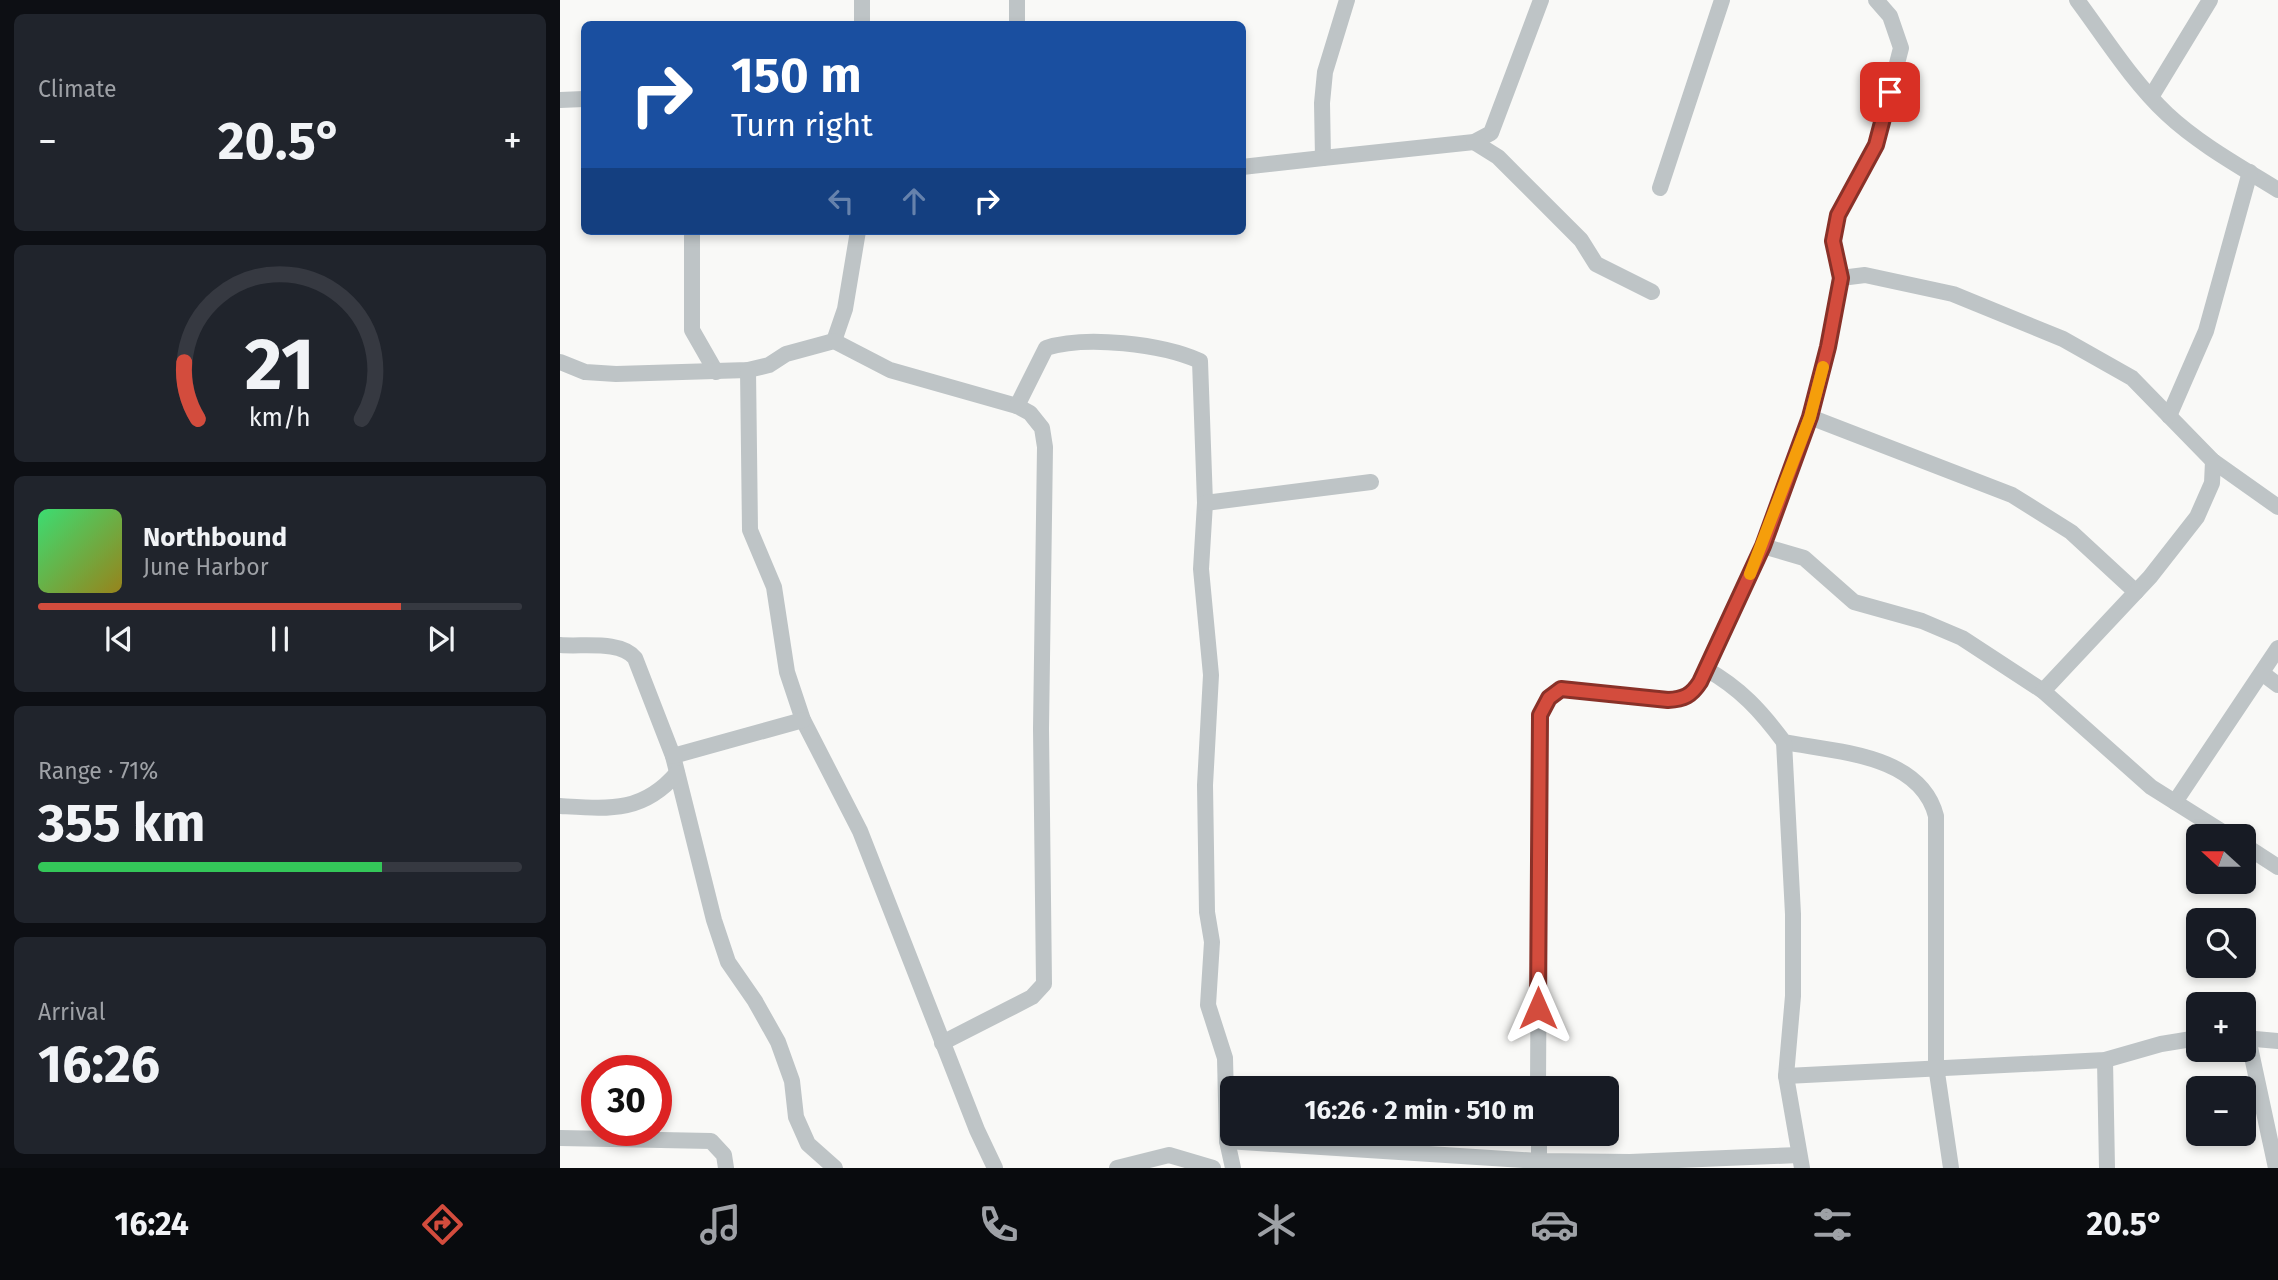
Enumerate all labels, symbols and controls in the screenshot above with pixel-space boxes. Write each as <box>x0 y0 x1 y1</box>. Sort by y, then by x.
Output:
text: 150 m <box>731 46 862 105</box>
icon: right <box>616 49 707 140</box>
pin <box>1860 62 1920 122</box>
icon: arrive <box>1871 73 1909 111</box>
text: Climate <box>38 75 117 103</box>
text: Turn right <box>731 106 873 144</box>
text: 20.5° <box>218 110 342 173</box>
text: − <box>38 118 57 164</box>
text: + <box>503 118 522 164</box>
icon: left <box>822 182 860 220</box>
icon: ahead <box>895 182 933 220</box>
icon: right <box>968 182 1006 220</box>
text: 21 <box>245 322 315 409</box>
text: km/h <box>249 403 311 433</box>
text: Northbound <box>143 522 287 553</box>
text: June Harbor <box>143 553 269 581</box>
icon: previous <box>100 620 138 658</box>
icon: pause <box>261 620 299 658</box>
icon: next <box>422 620 460 658</box>
text: Range · 71% <box>38 757 158 785</box>
text: 355 km <box>38 792 206 855</box>
north arrow <box>2186 824 2256 894</box>
map controls <box>2186 824 2256 1146</box>
button: search <box>2186 908 2256 978</box>
position arrow <box>1501 971 1575 1045</box>
button: + <box>2186 992 2256 1062</box>
text: Arrival <box>38 998 105 1026</box>
text: 16:26 <box>38 1033 160 1096</box>
speed limit sign: 30 <box>581 1055 672 1146</box>
button: − <box>2186 1076 2256 1146</box>
text: 16:26 · 2 min · 510 m <box>1305 1095 1534 1126</box>
icon: directions <box>418 1200 467 1249</box>
icon: music <box>696 1200 745 1249</box>
icon: phone <box>974 1200 1023 1249</box>
icon: climate <box>1252 1200 1301 1249</box>
icon: car <box>1530 1200 1579 1249</box>
icon: filters <box>1808 1200 1857 1249</box>
text: 16:24 <box>115 1205 189 1243</box>
text: 20.5° <box>2087 1205 2163 1243</box>

